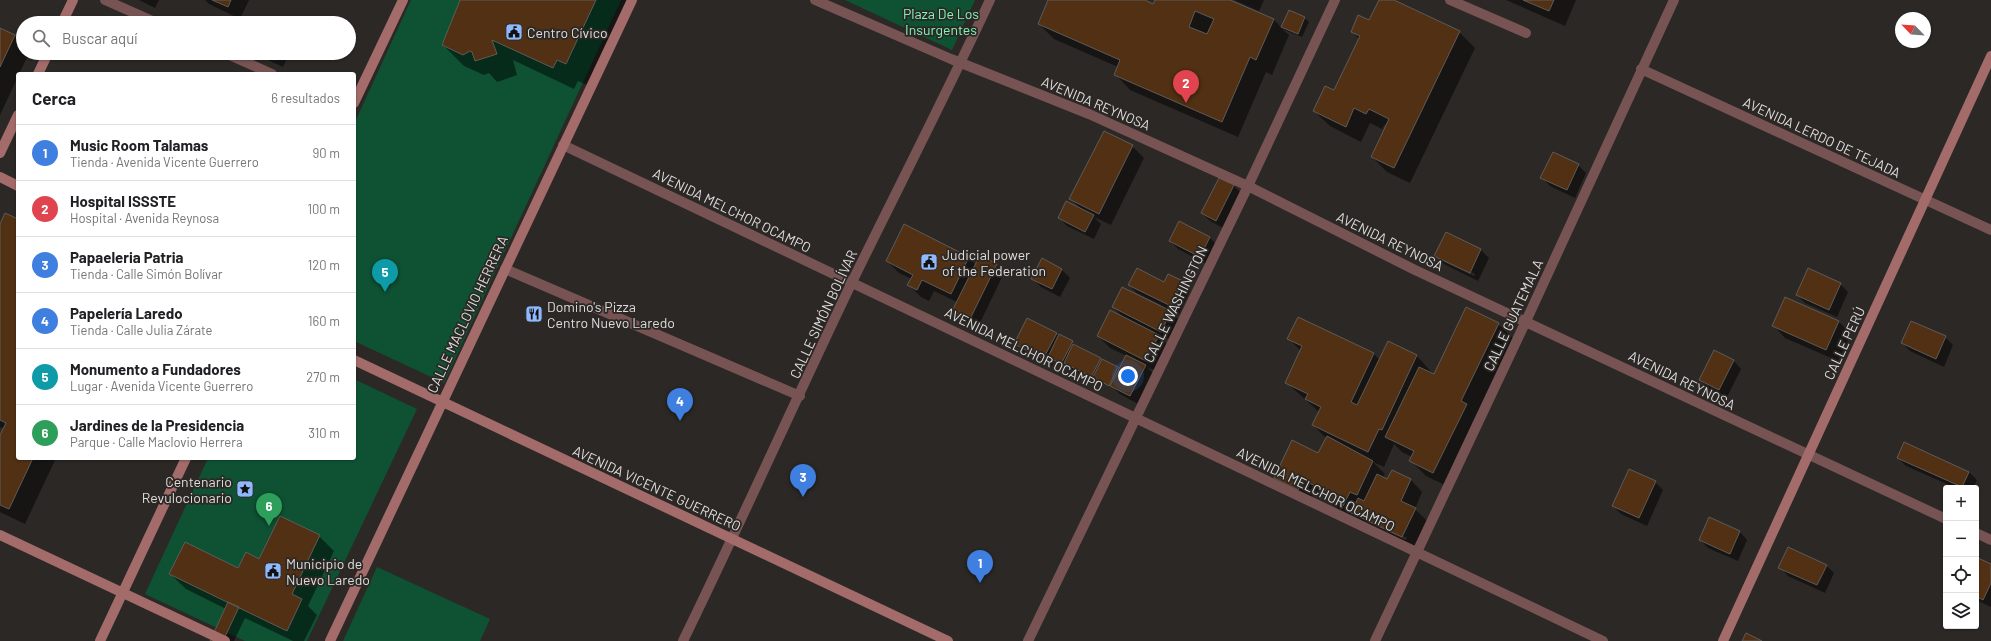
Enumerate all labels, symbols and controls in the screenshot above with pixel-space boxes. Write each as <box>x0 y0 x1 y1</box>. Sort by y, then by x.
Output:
park label: Plaza De Los Insurgentes <box>903 5 979 38</box>
north arrow <box>1895 12 1931 48</box>
search box <box>16 16 356 60</box>
public building icon: Centro Cívico <box>504 22 524 42</box>
place label: Centro Cívico <box>527 24 608 41</box>
icon: search <box>30 27 52 49</box>
text: Buscar aquí <box>62 29 138 47</box>
pin: 2 <box>1173 70 1199 103</box>
street label: AVENIDA REYNOSA <box>1039 72 1153 134</box>
text: Cerca <box>32 88 76 108</box>
text: 6 resultados <box>271 90 340 106</box>
street label: AVENIDA LERDO DE TEJADA <box>1741 93 1904 181</box>
text: Music Room Talamas <box>70 136 208 154</box>
text: 1 <box>43 145 47 161</box>
text: 90 m <box>313 145 340 161</box>
text: Tienda · Avenida Vicente Guerrero <box>70 154 259 170</box>
street label: AVENIDA MELCHOR OCAMPO <box>650 164 814 256</box>
text: Hospital ISSSTE <box>70 192 176 210</box>
text: 2 <box>41 201 49 217</box>
text: 100 m <box>307 201 340 217</box>
street label: AVENIDA REYNOSA <box>1334 208 1447 274</box>
text: Hospital · Avenida Reynosa <box>70 210 219 226</box>
street label: CALLE MACLOVIO HERRERA <box>423 232 511 395</box>
street label: CALLE WASHINGTON <box>1139 243 1211 365</box>
place label: Judicial power of the Federation <box>942 246 1046 279</box>
street label: CALLE SIMÓN BOLÍVAR <box>786 247 860 381</box>
text: Papaeleria Patria <box>70 248 184 266</box>
public building icon: Judicial power of the Federation <box>919 252 939 272</box>
street label: CALLE GUATEMALA <box>1480 256 1547 374</box>
text: 3 <box>41 257 49 273</box>
text: 120 m <box>308 257 340 273</box>
pin: 5 <box>372 259 398 292</box>
text: Tienda · Calle Simón Bolívar <box>70 266 223 282</box>
place label: Domino's Pizza Centro Nuevo Laredo <box>547 298 675 331</box>
street label: AVENIDA MELCHOR OCAMPO <box>942 303 1106 395</box>
text: Papelería Laredo <box>70 304 183 322</box>
restaurant icon: Domino's Pizza Centro Nuevo Laredo <box>524 304 544 324</box>
street label: CALLE PERÚ <box>1820 304 1868 382</box>
text: 4 <box>41 313 49 329</box>
text: 160 m <box>308 313 340 329</box>
text: Tienda · Calle Julia Zárate <box>70 322 213 338</box>
street label: AVENIDA REYNOSA <box>1626 347 1739 413</box>
text: Monumento a Fundadores <box>70 360 241 378</box>
your location <box>1118 366 1138 386</box>
text: 5 <box>41 369 49 385</box>
text: 270 m <box>306 369 340 385</box>
text: Lugar · Avenida Vicente Guerrero <box>70 378 253 394</box>
pin: 4 <box>667 388 693 421</box>
text: Jardines de la Presidencia <box>70 416 244 434</box>
text: 6 <box>42 425 48 441</box>
text: 310 m <box>308 425 340 441</box>
text: Parque · Calle Maclovio Herrera <box>70 434 243 450</box>
street label: AVENIDA VICENTE GUERRERO <box>570 441 744 535</box>
street label: AVENIDA MELCHOR OCAMPO <box>1234 443 1398 535</box>
pin: 3 <box>790 464 816 497</box>
place label: Centenario Revulocionario <box>142 473 232 506</box>
place icon: Centenario Revulocionario <box>235 479 255 499</box>
map controls <box>1943 485 1979 629</box>
button: + <box>1943 485 1979 521</box>
pin: 6 <box>256 493 282 526</box>
button: − <box>1943 521 1979 557</box>
pin: 1 <box>967 550 993 583</box>
place label: Municipio de Nuevo Laredo <box>286 555 370 588</box>
button: locate <box>1943 557 1979 593</box>
public building icon: Municipio de Nuevo Laredo <box>263 561 283 581</box>
button: layers <box>1943 593 1979 629</box>

